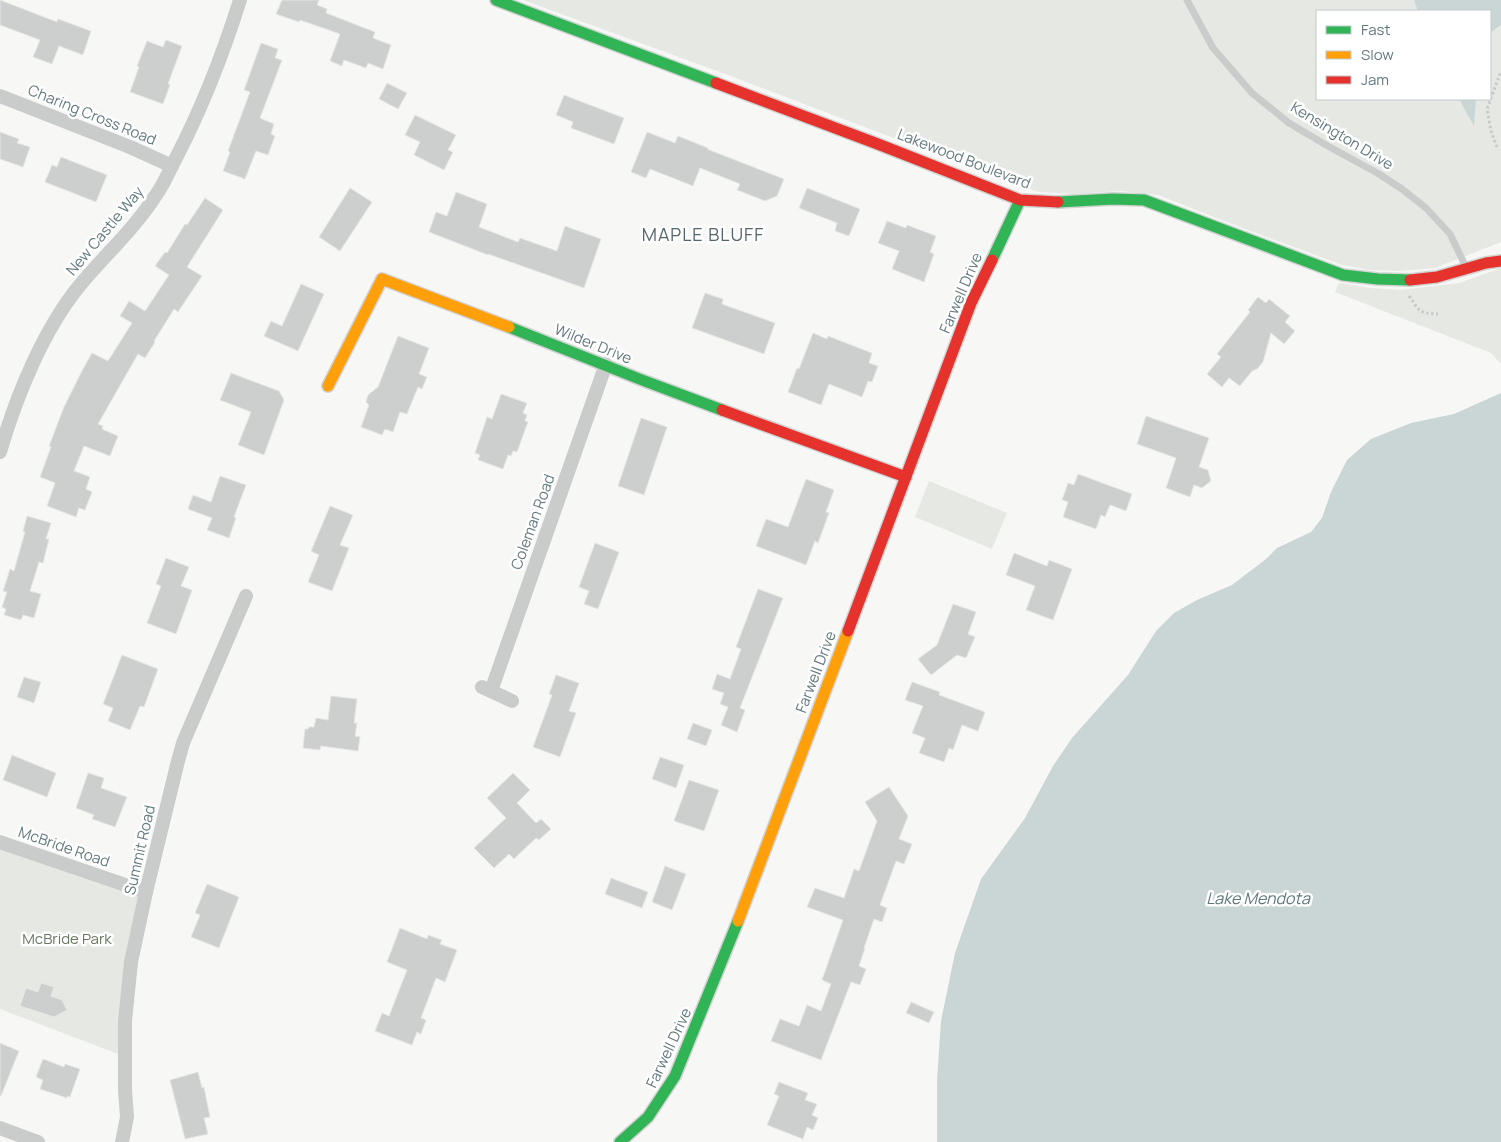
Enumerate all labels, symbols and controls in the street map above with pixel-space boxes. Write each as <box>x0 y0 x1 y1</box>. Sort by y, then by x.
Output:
legend <box>1316 10 1491 100</box>
text: Fast <box>1361 19 1390 40</box>
text: Slow <box>1361 44 1394 65</box>
text: Jam <box>1361 69 1389 90</box>
street label: Charing Cross Road <box>25 79 160 150</box>
street label: Kensington Drive <box>1287 97 1398 175</box>
street label: Lakewood Boulevard <box>895 123 1034 194</box>
street label: New Castle Way <box>61 181 148 280</box>
district label: MAPLE BLUFF <box>642 222 764 246</box>
street label: Farwell Drive <box>934 249 987 337</box>
street label: Wilder Drive <box>551 318 635 369</box>
street label: Coleman Road <box>506 471 560 572</box>
street label: Farwell Drive <box>790 628 841 716</box>
street label: Summit Road <box>119 803 160 897</box>
street label: McBride Road <box>16 821 113 872</box>
water label: Lake Mendota <box>1206 887 1311 909</box>
park label: McBride Park <box>22 928 112 949</box>
street label: Farwell Drive <box>641 1004 696 1091</box>

